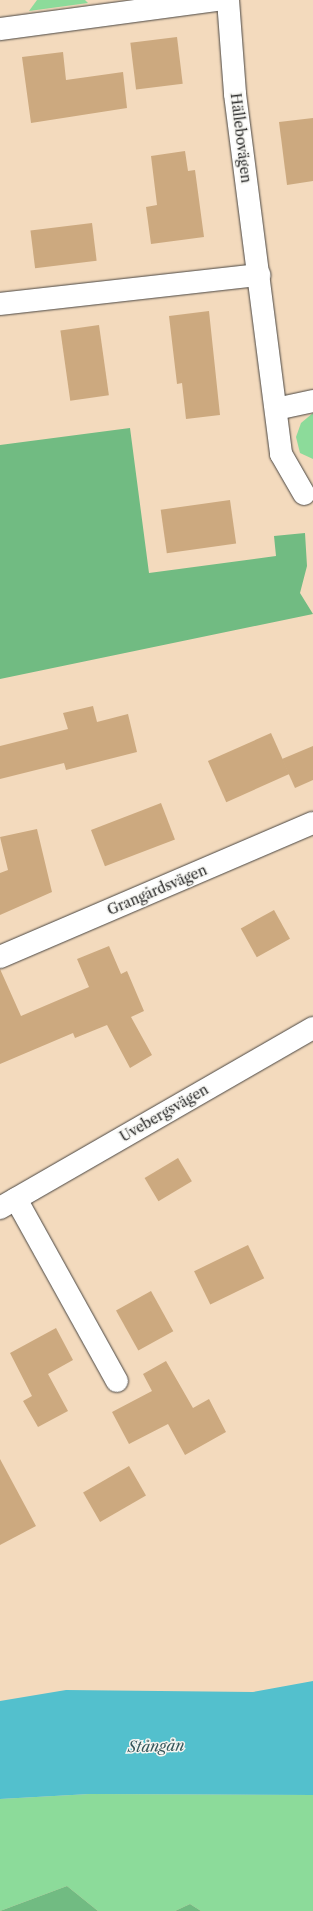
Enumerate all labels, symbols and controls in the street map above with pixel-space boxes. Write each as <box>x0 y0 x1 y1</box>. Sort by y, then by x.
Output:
street label: Hällebovägen <box>227 92 255 184</box>
street label: Grangårdsvägen <box>105 861 209 919</box>
street label: Uvebergsvägen <box>117 1081 211 1145</box>
water label: Stångån <box>127 1736 185 1756</box>

